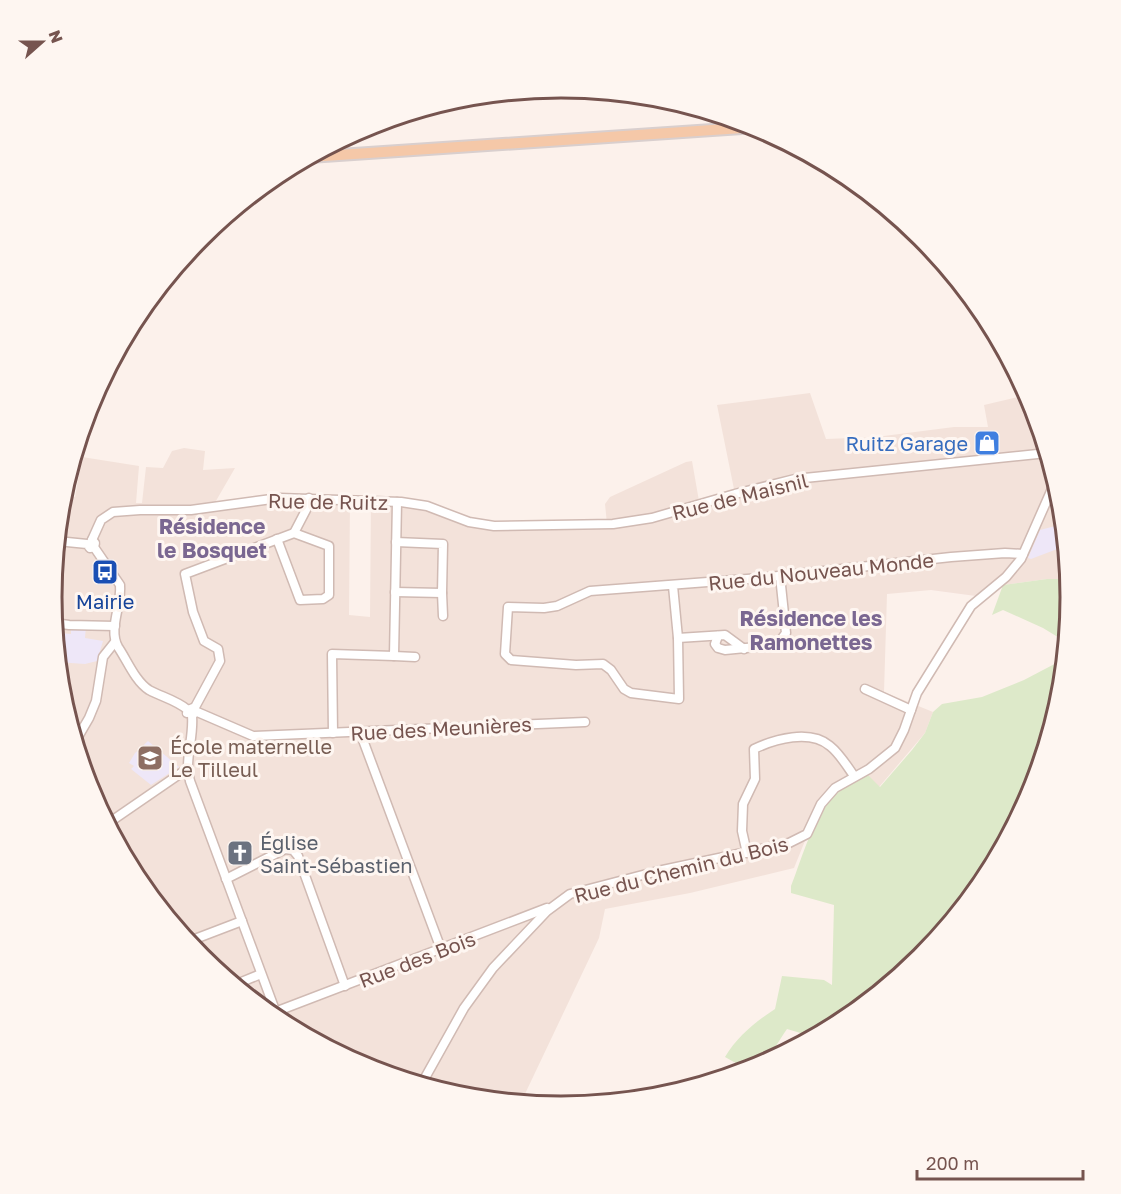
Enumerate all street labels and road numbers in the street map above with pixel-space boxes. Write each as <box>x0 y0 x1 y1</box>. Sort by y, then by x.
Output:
street label: Rue de Maisnil <box>670 468 810 524</box>
street label: Rue de Ruitz <box>268 488 388 514</box>
street label: Rue du Nouveau Monde <box>707 547 935 595</box>
street label: Rue des Meunières <box>350 711 532 745</box>
street label: Rue du Chemin du Bois <box>571 831 791 907</box>
street label: Rue des Bois <box>355 926 479 992</box>

